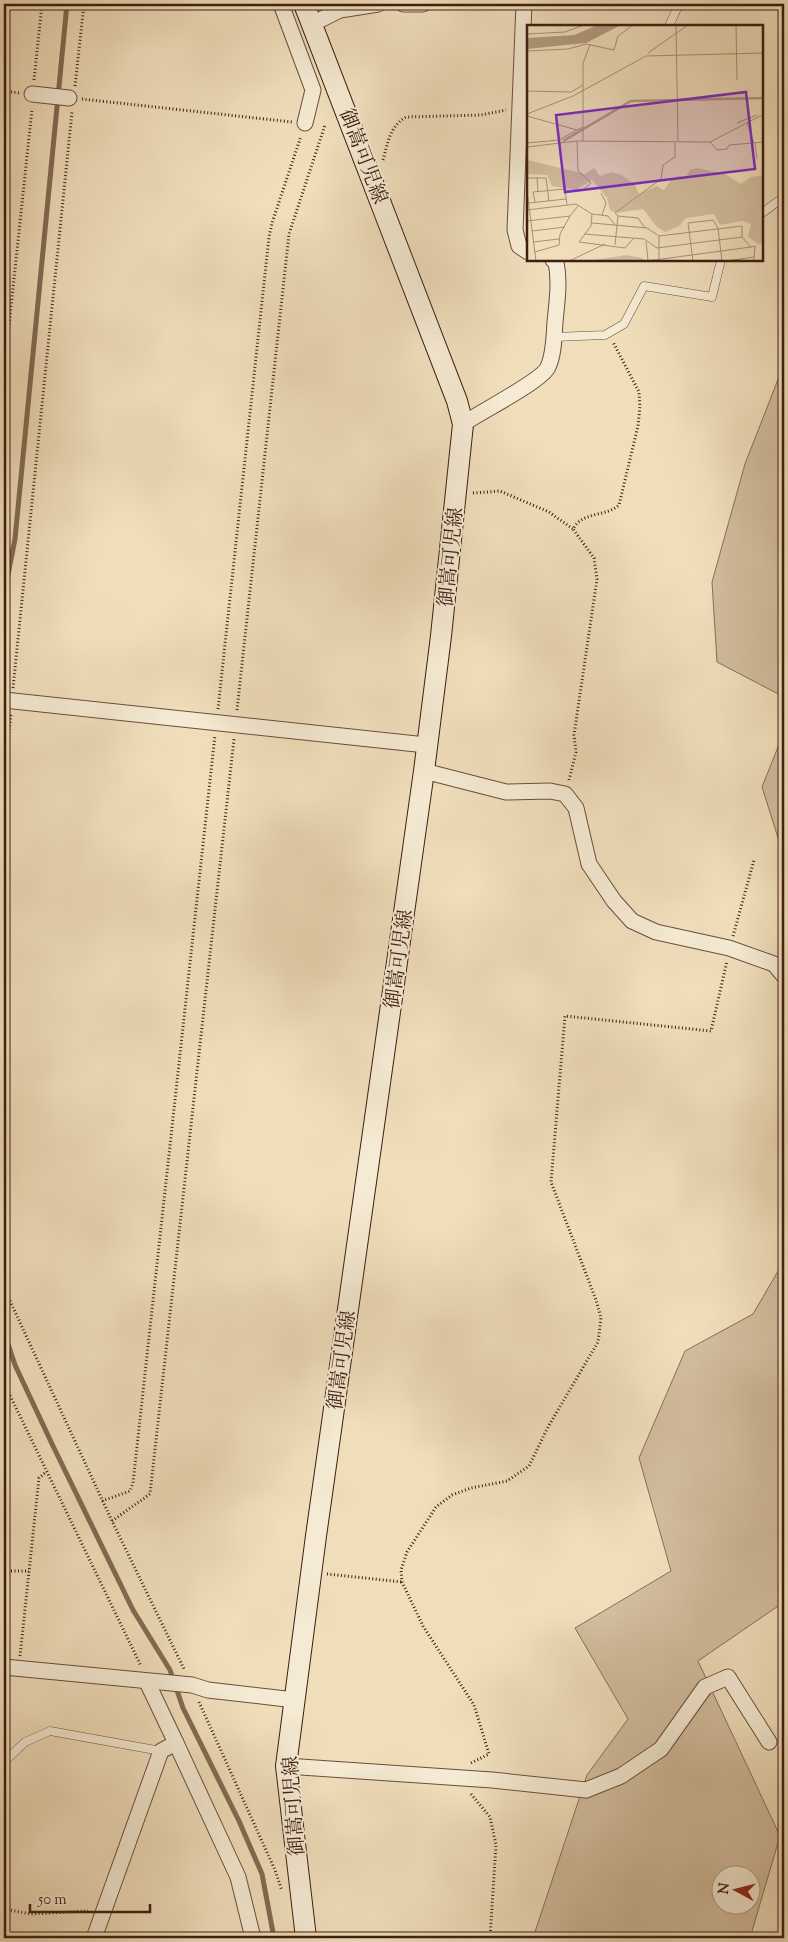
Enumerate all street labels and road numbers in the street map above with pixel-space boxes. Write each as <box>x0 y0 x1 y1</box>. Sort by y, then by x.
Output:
street label: 御嵩可児線 <box>330 105 393 209</box>
street label: 御嵩可児線 <box>433 506 472 609</box>
street label: 御嵩可児線 <box>379 908 422 1011</box>
street label: 御嵩可児線 <box>322 1309 365 1412</box>
street label: 御嵩可児線 <box>278 1755 313 1857</box>

